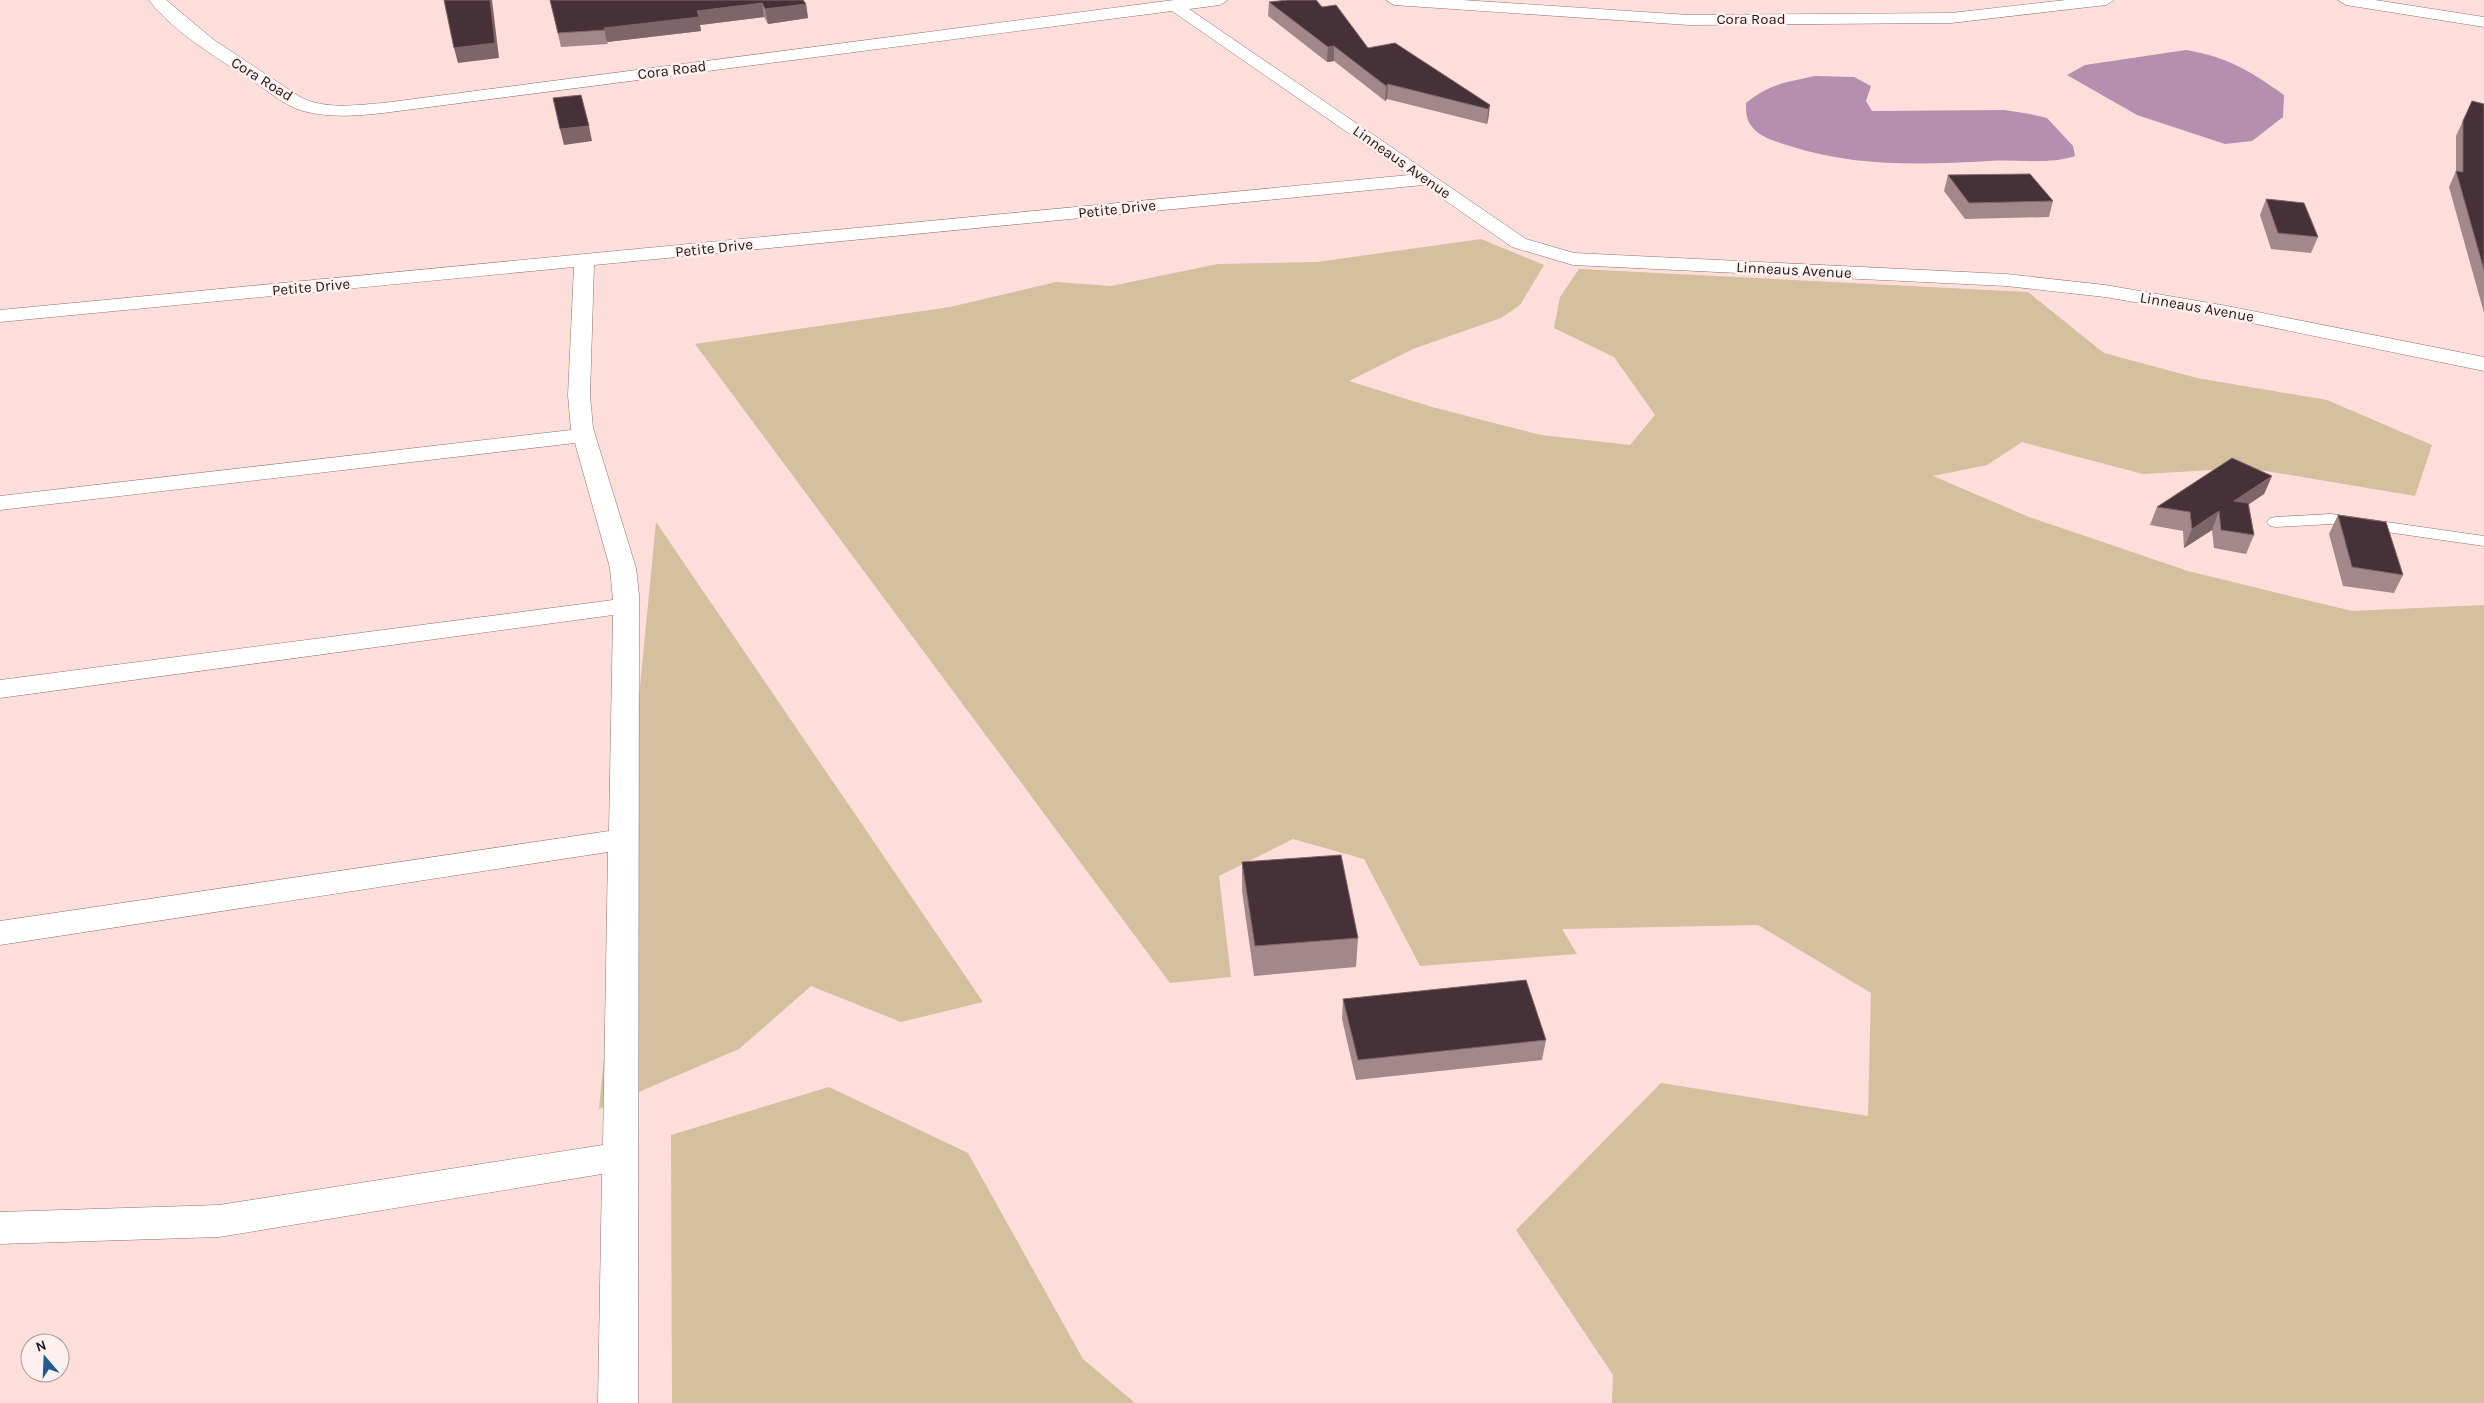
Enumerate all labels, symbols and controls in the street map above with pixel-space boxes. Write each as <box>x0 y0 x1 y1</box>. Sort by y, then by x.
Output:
street label: Cora Road <box>1716 10 1786 28</box>
street label: Cora Road <box>228 53 296 105</box>
street label: Cora Road <box>637 57 707 83</box>
street label: Linneaus Avenue <box>1350 122 1454 202</box>
street label: Petite Drive <box>1077 196 1157 222</box>
street label: Petite Drive <box>674 235 754 261</box>
street label: Linneaus Avenue <box>1736 258 1852 282</box>
street label: Petite Drive <box>271 275 351 299</box>
street label: Linneaus Avenue <box>2139 288 2255 326</box>
north arrow <box>20 1333 70 1383</box>
text: N <box>33 1337 48 1356</box>

